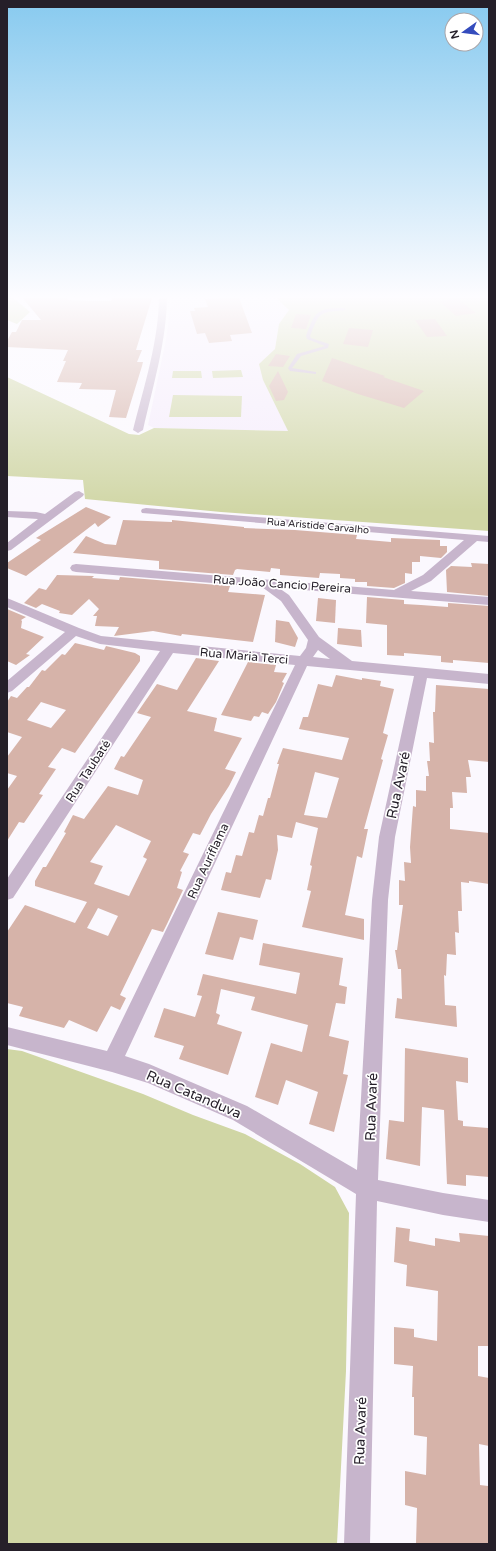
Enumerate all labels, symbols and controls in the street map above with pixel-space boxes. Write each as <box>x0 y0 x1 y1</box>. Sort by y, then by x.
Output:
north arrow <box>444 12 484 52</box>
text: N <box>447 28 462 40</box>
street label: Rua Aristide Carvalho <box>266 516 370 536</box>
street label: Rua João Cancio Pereira <box>213 572 351 596</box>
street label: Rua Maria Terci <box>199 645 289 667</box>
street label: Rua Taubaté <box>63 737 113 805</box>
street label: Rua Avaré <box>383 750 414 820</box>
street label: Rua Auriflama <box>184 821 232 901</box>
street label: Rua Catanduva <box>144 1067 244 1122</box>
street label: Rua Avaré <box>362 1073 381 1141</box>
street label: Rua Avaré <box>351 1397 370 1465</box>

